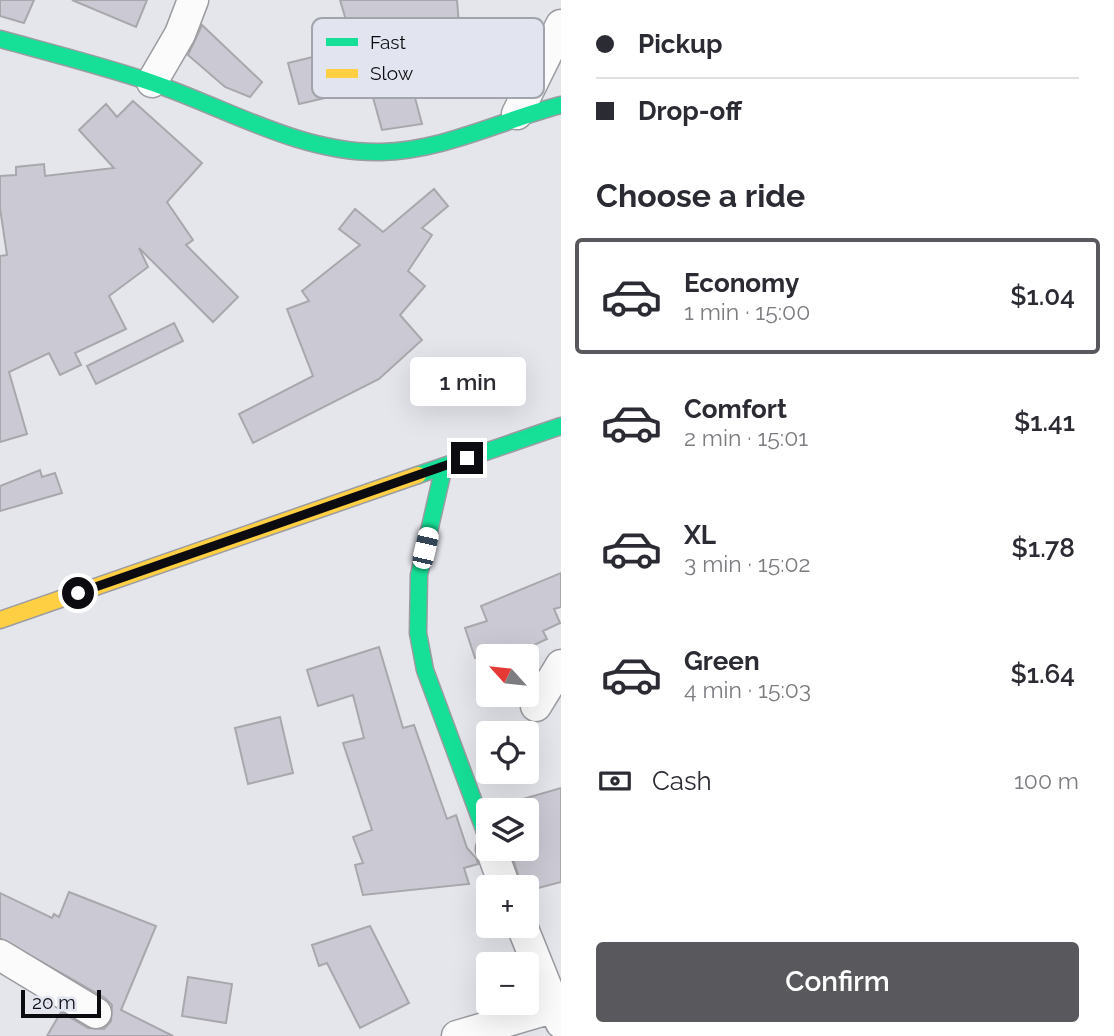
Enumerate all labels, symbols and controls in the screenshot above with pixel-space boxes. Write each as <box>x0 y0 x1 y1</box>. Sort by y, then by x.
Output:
legend <box>312 18 544 98</box>
text: Pickup <box>638 29 723 59</box>
text: Fast <box>370 31 406 53</box>
text: Slow <box>370 62 414 84</box>
text: Drop-off <box>638 96 742 126</box>
text: Choose a ride <box>596 177 805 214</box>
icon: car <box>600 265 663 328</box>
text: Economy <box>684 268 799 298</box>
text: $1.04 <box>1010 281 1075 311</box>
text: 1 min · 15:00 <box>684 298 810 325</box>
callout: 1 min <box>409 356 525 406</box>
text: 1 min <box>439 368 497 395</box>
icon: car <box>600 391 663 454</box>
text: Comfort <box>684 394 787 424</box>
text: $1.41 <box>1014 407 1075 437</box>
text: 2 min · 15:01 <box>684 424 808 451</box>
route end <box>451 442 483 474</box>
icon: car <box>600 517 663 580</box>
text: XL <box>684 520 716 550</box>
car <box>411 525 440 571</box>
text: $1.78 <box>1012 533 1075 563</box>
text: 3 min · 15:02 <box>684 550 811 577</box>
route start <box>62 577 94 609</box>
icon: car <box>600 643 663 706</box>
north arrow <box>476 644 539 707</box>
map controls <box>476 644 539 1015</box>
text: Green <box>684 646 760 676</box>
text: $1.64 <box>1010 659 1075 689</box>
text: 4 min · 15:03 <box>684 676 811 703</box>
button: locate <box>476 721 539 784</box>
icon: cash <box>596 762 634 800</box>
text: Cash <box>652 766 712 796</box>
text: 100 m <box>1014 767 1079 794</box>
button: layers <box>476 798 539 861</box>
button: + <box>476 875 539 938</box>
button: Confirm <box>596 942 1079 1022</box>
button: − <box>476 952 539 1015</box>
scale bar <box>21 987 102 1019</box>
text: 20 m <box>32 991 76 1013</box>

